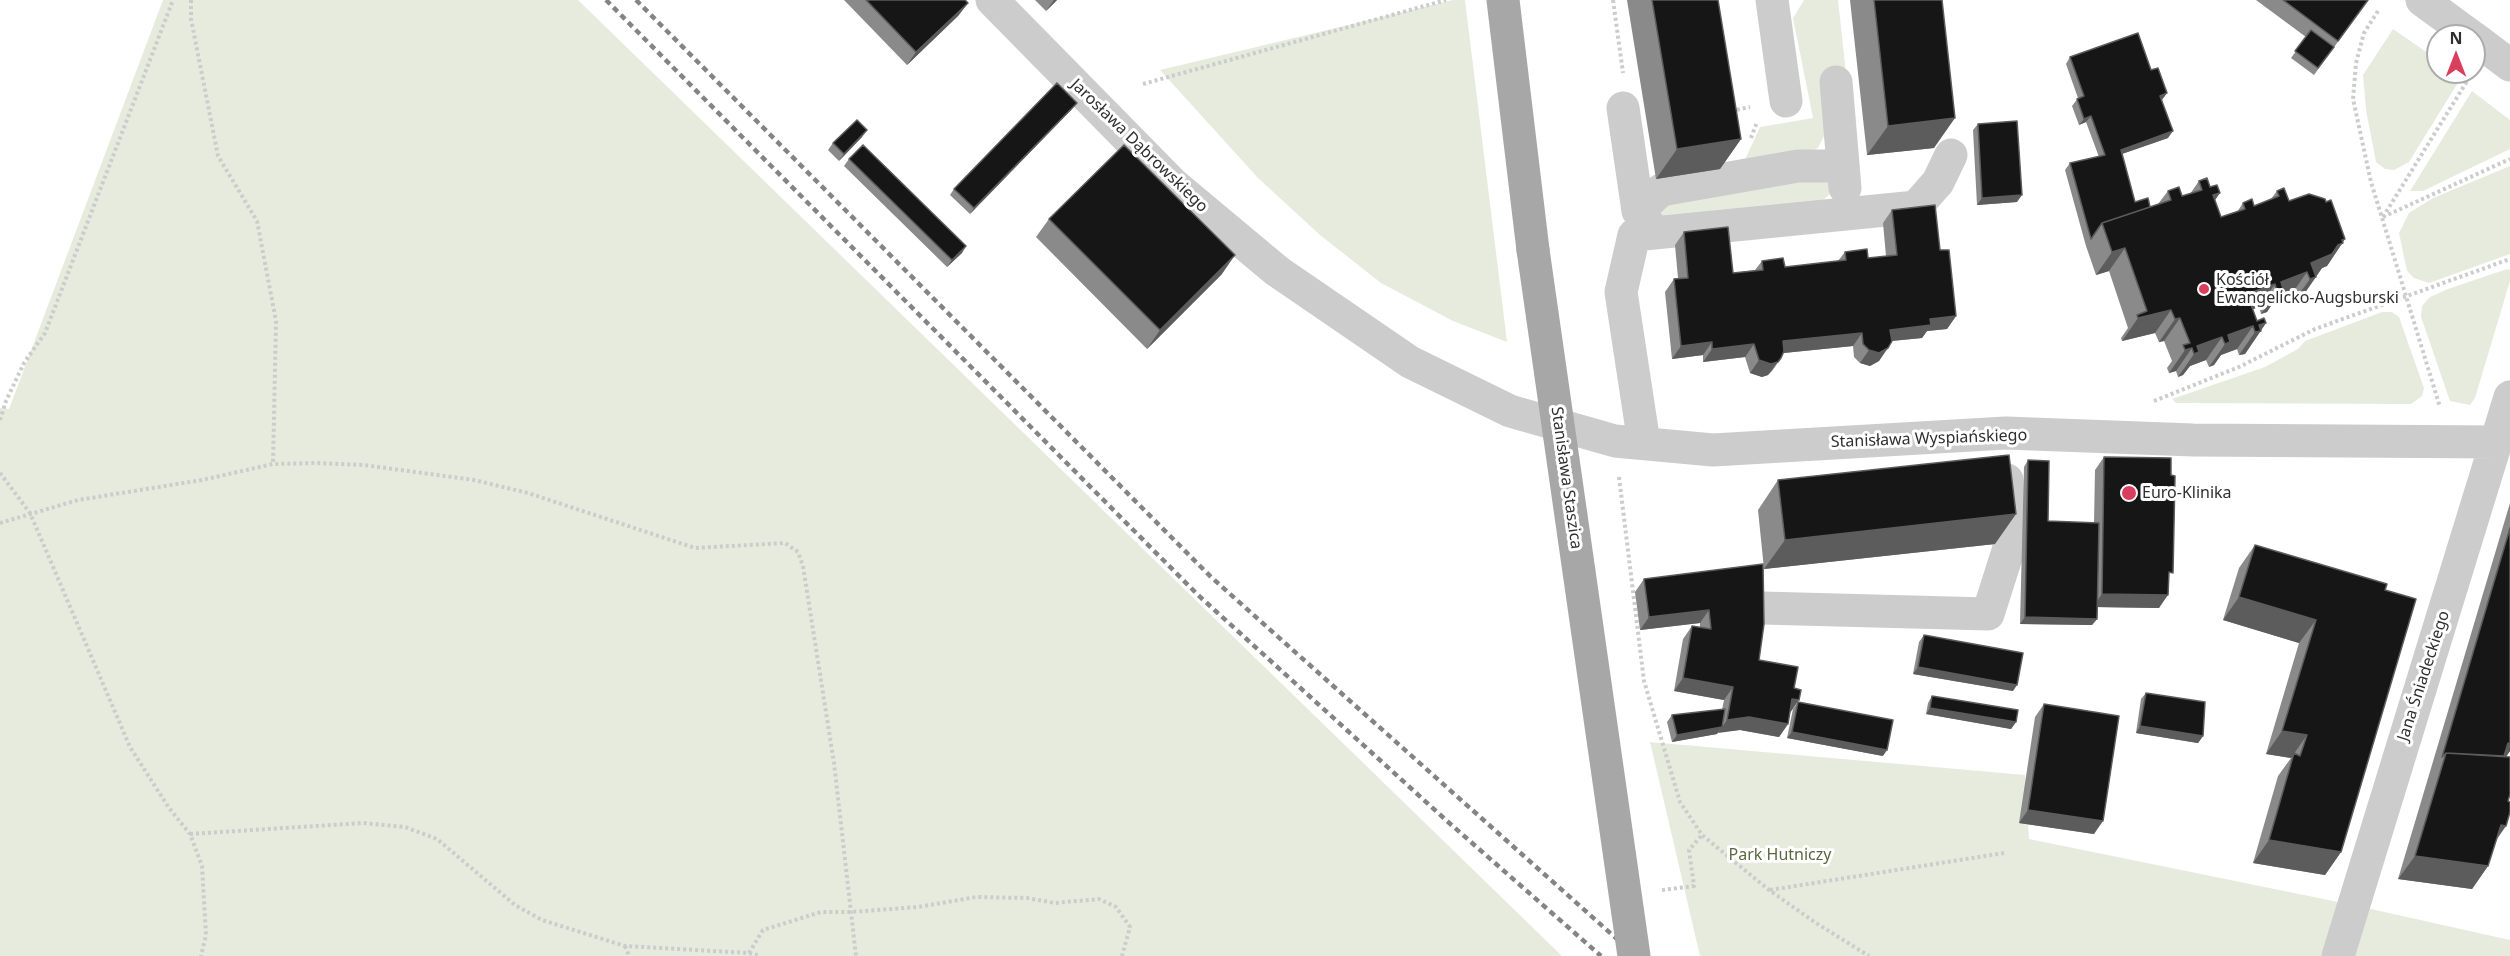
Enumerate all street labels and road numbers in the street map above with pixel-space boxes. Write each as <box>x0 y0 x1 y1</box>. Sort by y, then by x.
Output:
street label: Jarosława Dąbrowskiego <box>1066 75 1212 217</box>
street label: Stanisława Staszica <box>1547 406 1585 550</box>
street label: Stanisława Wyspiańskiego <box>1831 426 2027 452</box>
street label: Jana Śniadeckiego <box>2394 608 2454 744</box>

